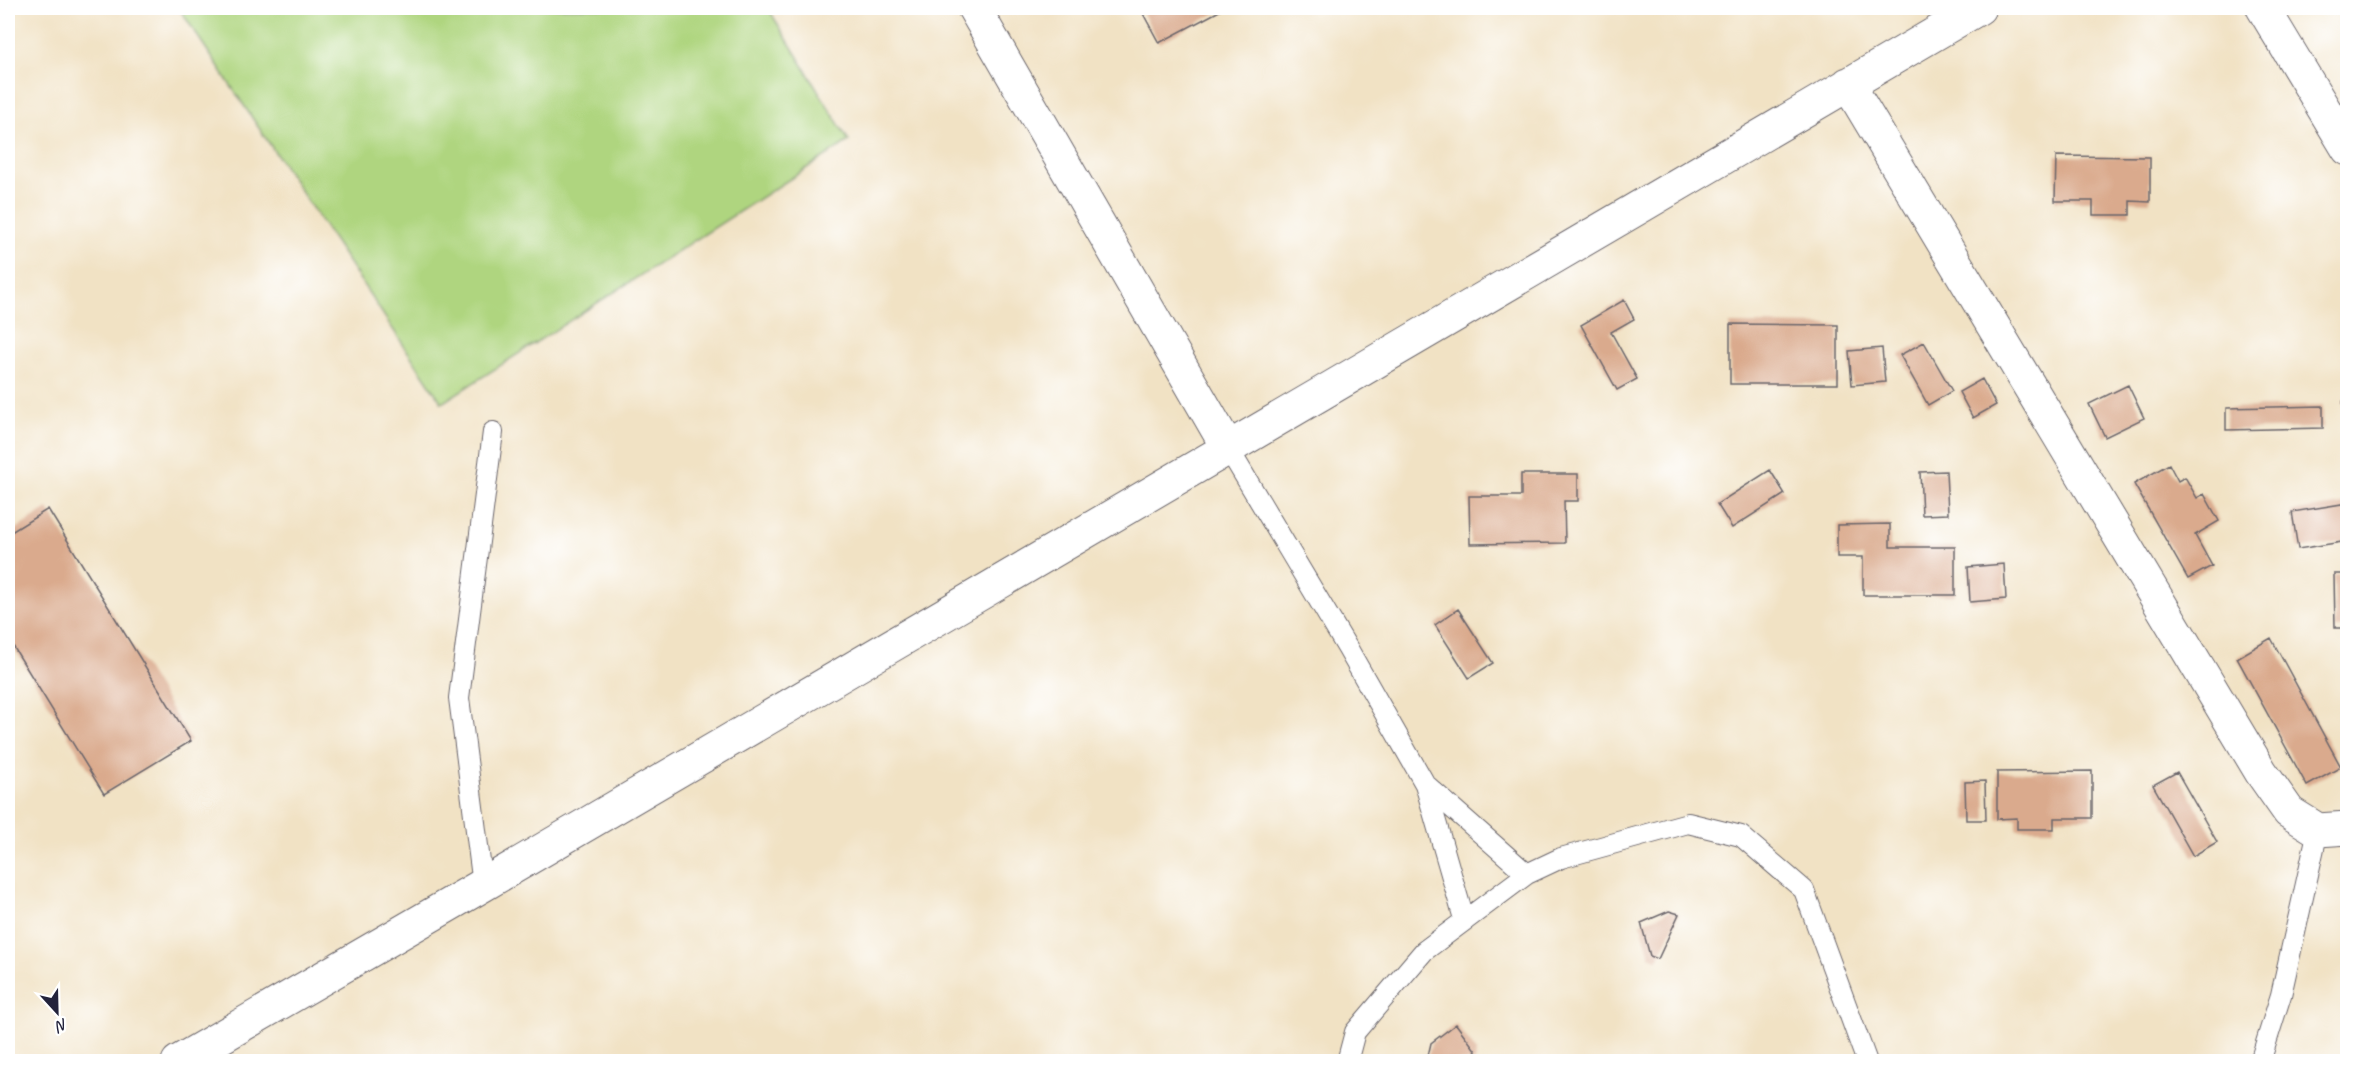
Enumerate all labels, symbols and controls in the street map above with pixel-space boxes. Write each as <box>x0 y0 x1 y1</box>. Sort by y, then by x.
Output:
north arrow <box>27 982 87 1042</box>
text: N <box>51 1014 71 1037</box>

